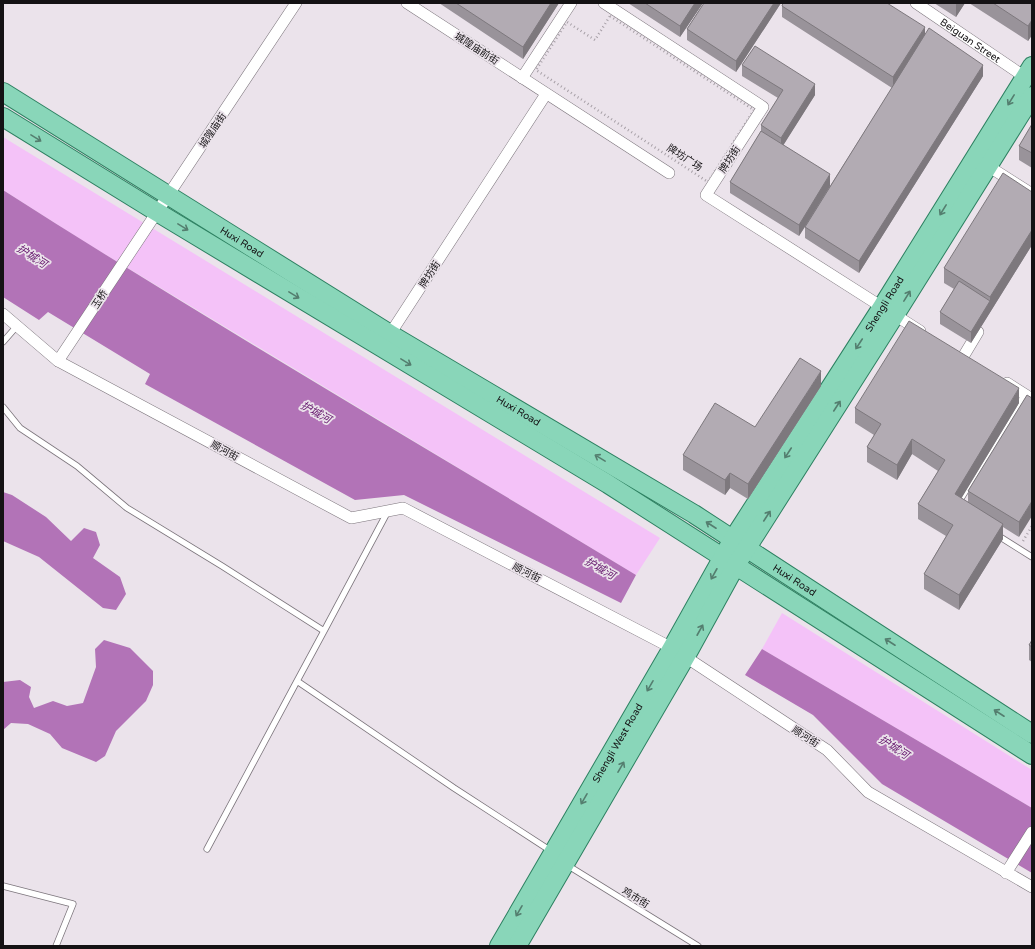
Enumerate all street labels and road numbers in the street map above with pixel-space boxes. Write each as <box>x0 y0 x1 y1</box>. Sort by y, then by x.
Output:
street label: Beiguan Street <box>938 16 1003 66</box>
street label: 城隍庙前街 <box>452 30 501 67</box>
street label: 城隍庙街 <box>197 111 229 150</box>
street label: 牌坊广场 <box>664 142 704 174</box>
street label: 牌坊街 <box>717 144 743 175</box>
street label: Huxi Road <box>218 224 266 260</box>
street label: 牌坊街 <box>417 259 443 290</box>
street label: Shengli Road <box>863 274 907 334</box>
street label: 玉桥 <box>89 288 110 311</box>
street label: Huxi Road <box>494 393 542 429</box>
street label: 顺河街 <box>208 439 241 463</box>
street label: 顺河街 <box>510 561 543 585</box>
street label: Huxi Road <box>770 562 818 599</box>
street label: Shengli West Road <box>590 702 646 785</box>
street label: 顺河街 <box>790 724 821 750</box>
street label: 鸡市街 <box>620 885 651 911</box>

